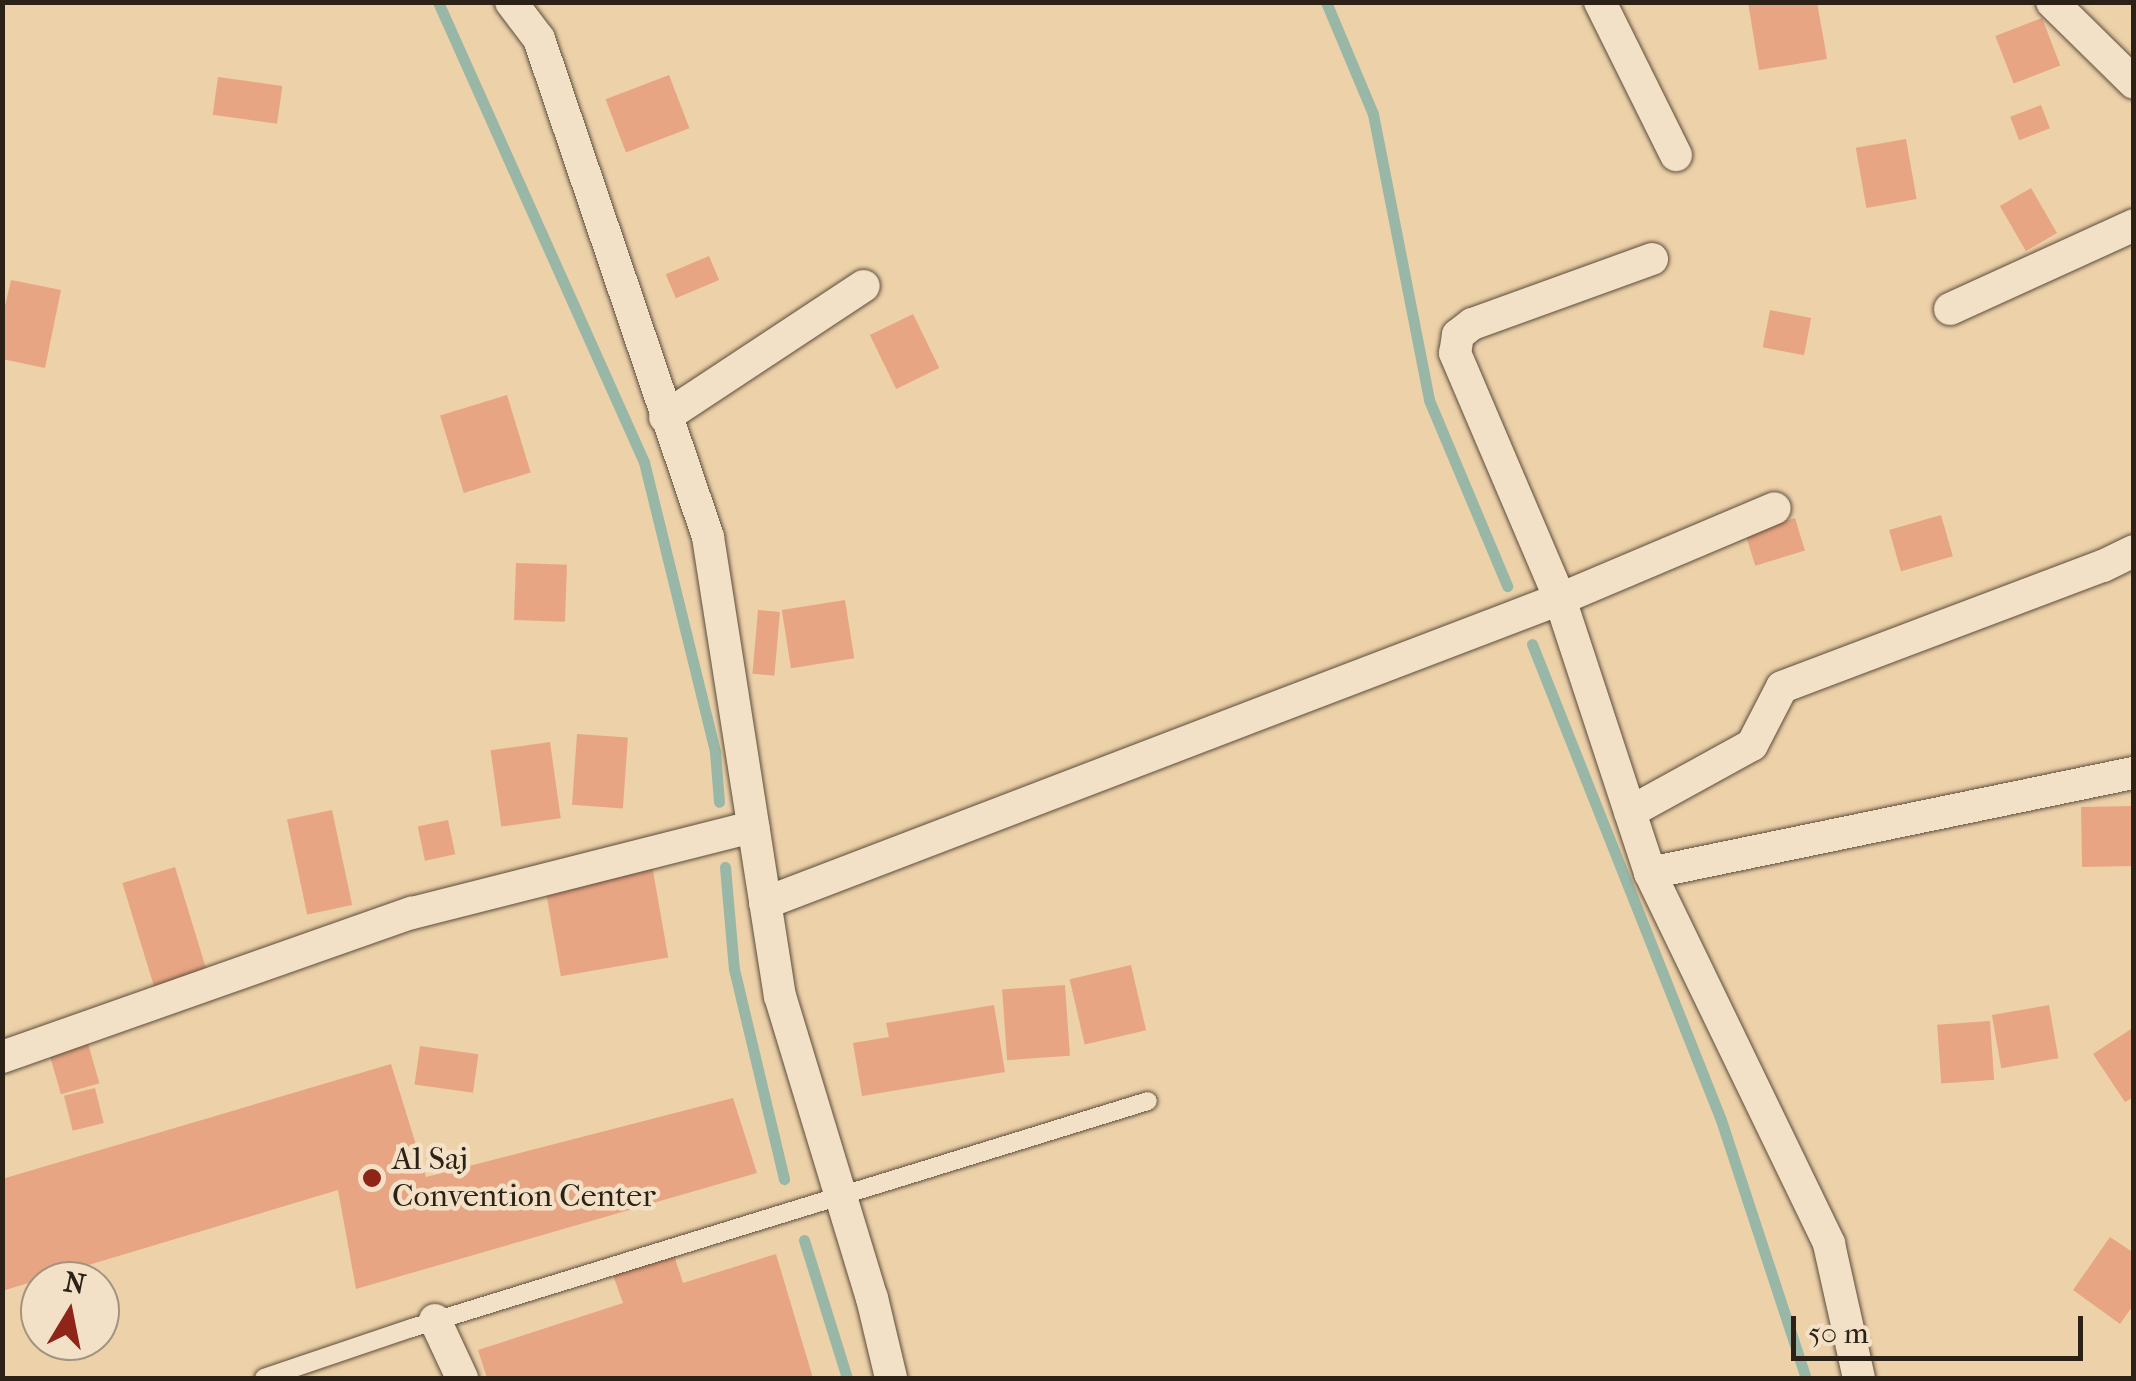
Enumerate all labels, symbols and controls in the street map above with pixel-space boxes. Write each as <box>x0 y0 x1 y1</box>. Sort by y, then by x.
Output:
place label: Al Saj Convention Center <box>392 1141 656 1216</box>
marker: Al Saj Convention Center <box>361 1167 383 1189</box>
north arrow <box>20 1261 120 1361</box>
text: N <box>62 1265 88 1301</box>
scale bar <box>1796 1296 2088 1358</box>
text: 50 m <box>1808 1316 1869 1351</box>

